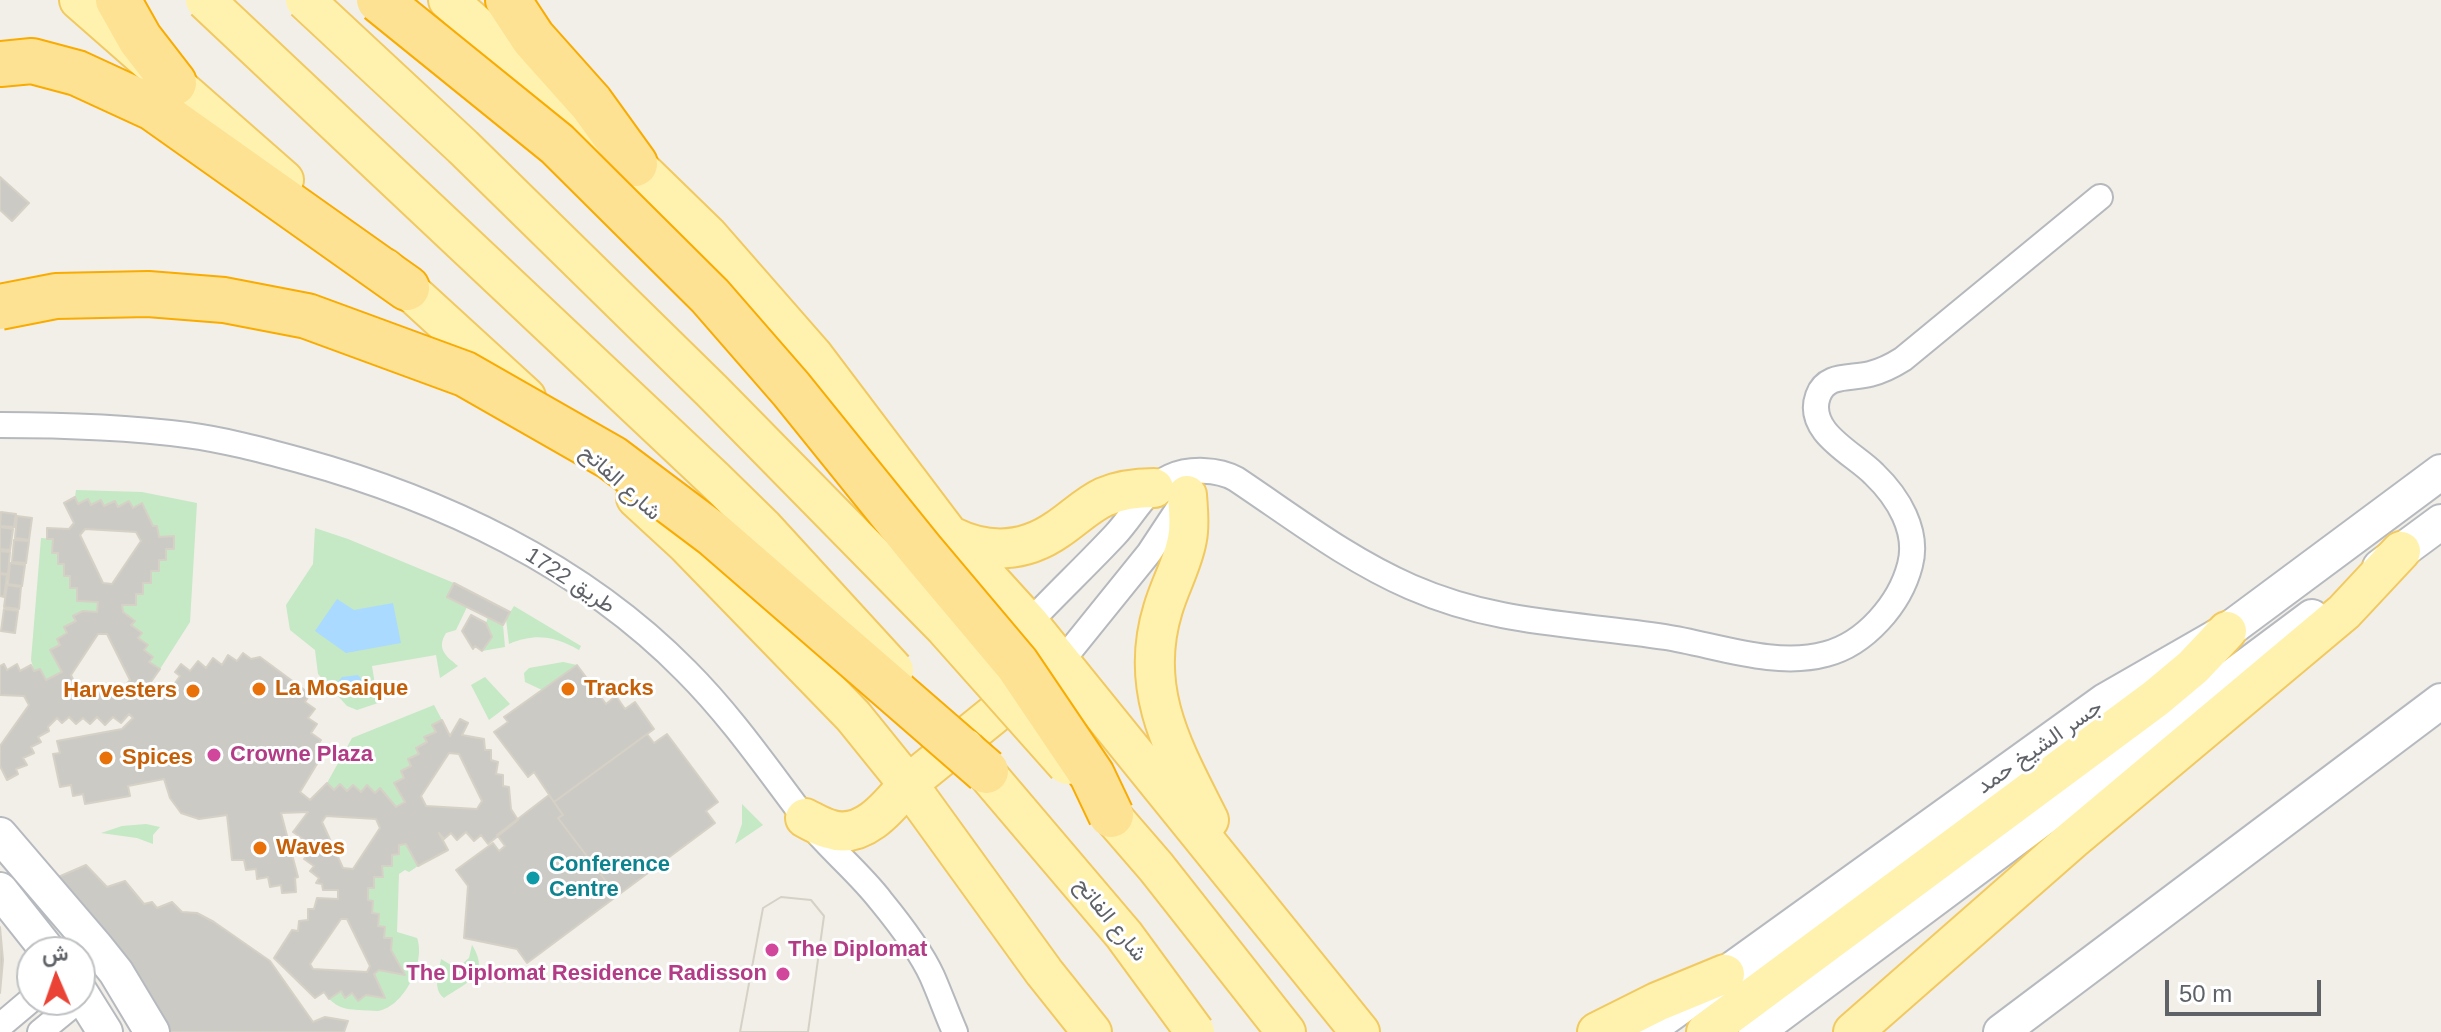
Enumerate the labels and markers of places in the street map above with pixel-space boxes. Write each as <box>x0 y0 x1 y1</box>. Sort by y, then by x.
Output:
place label: La Mosaique <box>275 676 408 702</box>
place label: Tracks <box>584 676 654 702</box>
place label: Harvesters <box>63 678 177 704</box>
marker: La Mosaique <box>250 680 268 698</box>
marker: Tracks <box>559 680 577 698</box>
marker: Harvesters <box>184 682 202 700</box>
place label: Crowne Plaza <box>230 742 373 768</box>
place label: Spices <box>122 745 193 771</box>
marker: Crowne Plaza <box>205 746 223 764</box>
marker: Spices <box>97 749 115 767</box>
place label: Waves <box>276 835 345 861</box>
marker: Waves <box>251 839 269 857</box>
place label: Conference Centre <box>549 852 670 904</box>
marker: Conference Centre <box>524 869 542 887</box>
place label: The Diplomat <box>788 937 927 963</box>
marker: The Diplomat <box>763 941 781 959</box>
place label: The Diplomat Residence Radisson <box>406 961 767 987</box>
marker: The Diplomat Residence Radisson <box>774 965 792 983</box>

